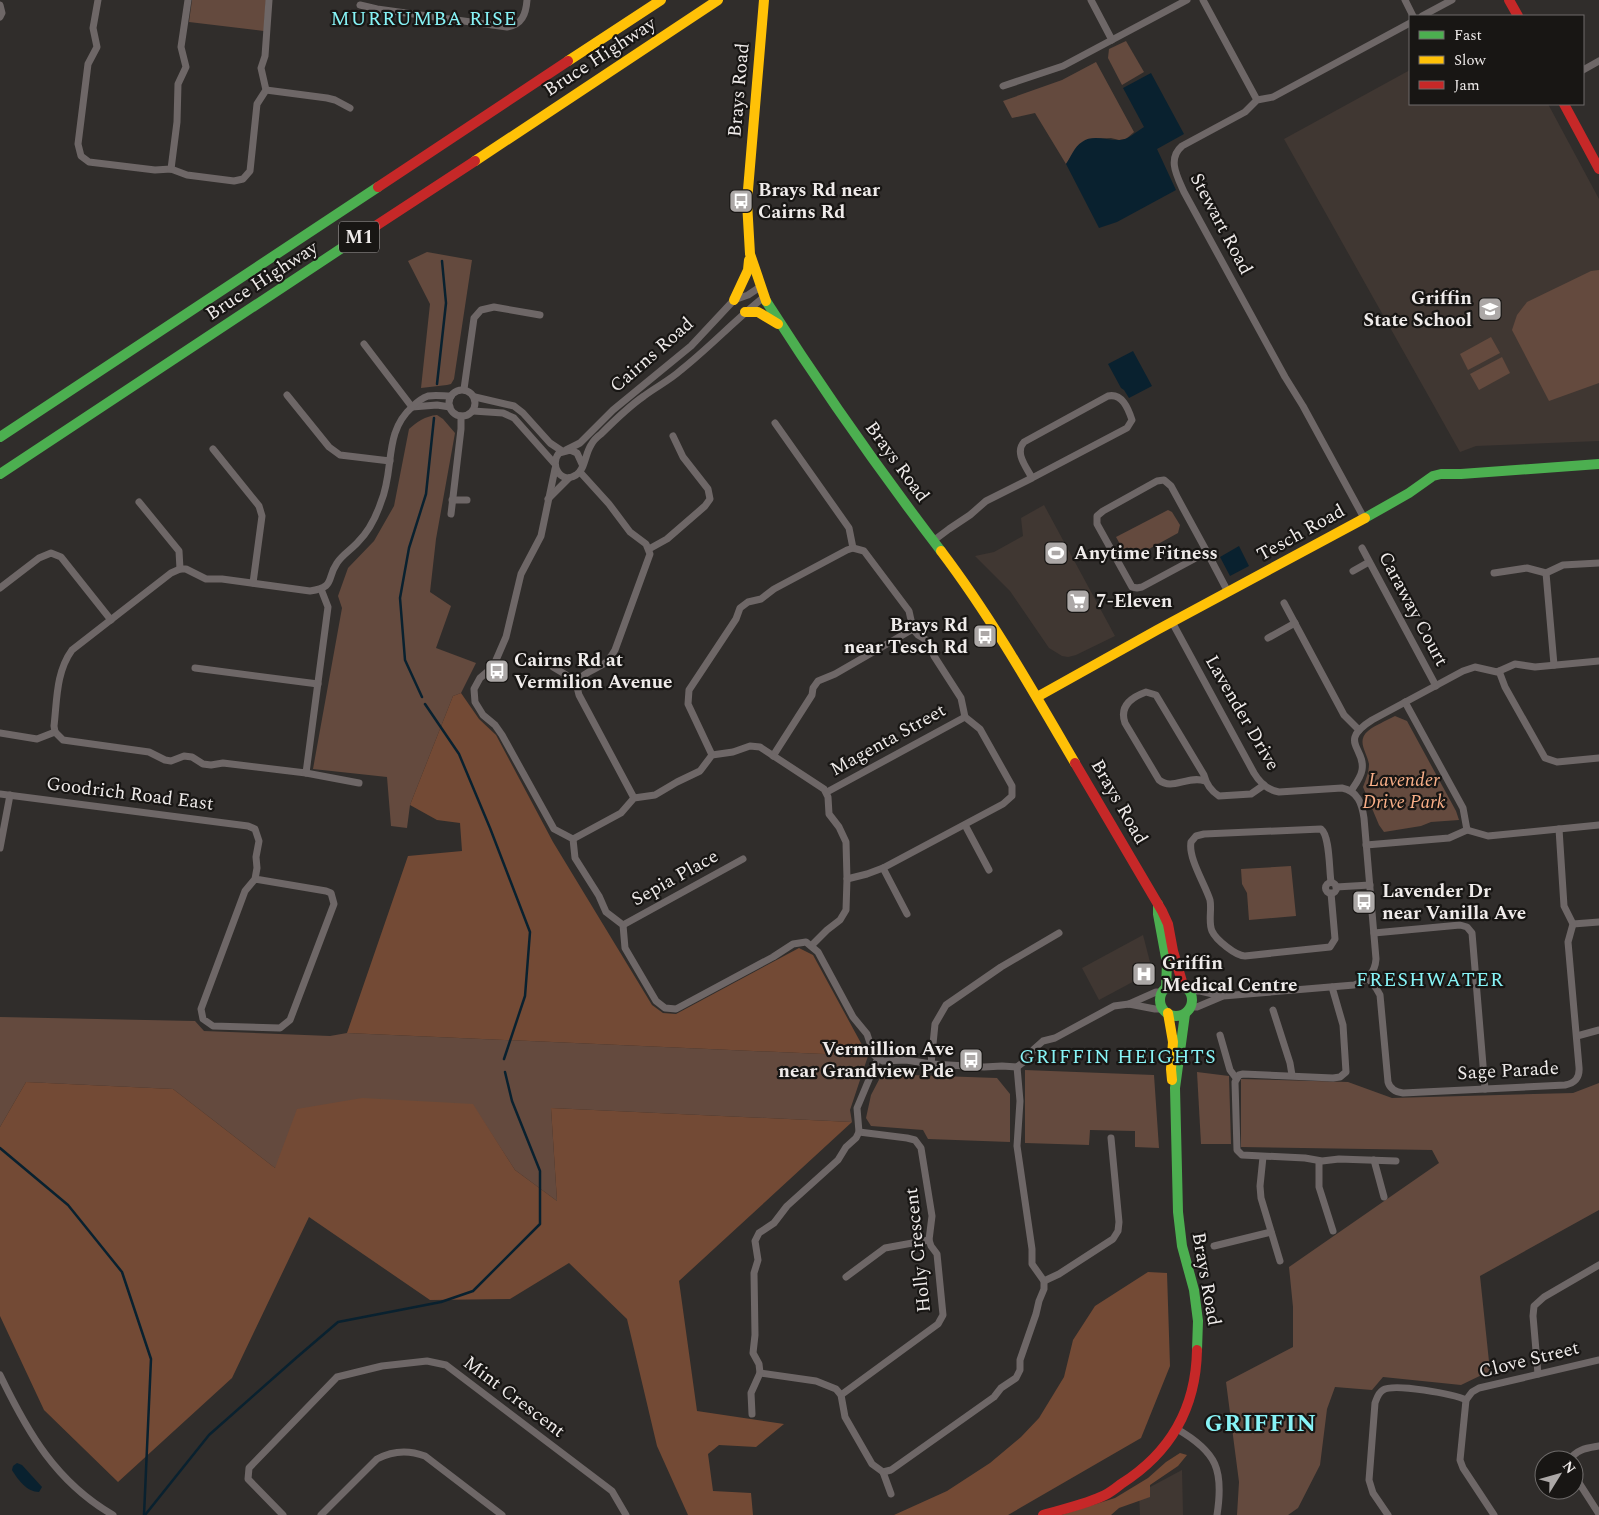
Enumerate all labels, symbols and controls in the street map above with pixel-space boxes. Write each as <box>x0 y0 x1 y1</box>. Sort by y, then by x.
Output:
district label: MURRUMBA RISE <box>330 4 518 34</box>
street label: Bruce Highway <box>538 9 663 104</box>
legend <box>1409 15 1584 105</box>
text: Fast <box>1454 24 1482 47</box>
street label: Brays Road <box>720 42 758 138</box>
text: Slow <box>1454 49 1486 72</box>
text: Jam <box>1454 74 1480 97</box>
street label: Stewart Road <box>1182 168 1260 280</box>
place label: Brays Rd near Cairns Rd <box>758 176 881 227</box>
bus stop icon: Brays Rd near Cairns Rd <box>728 188 754 214</box>
road number: M1 <box>339 222 379 252</box>
street label: Bruce Highway <box>200 233 325 328</box>
place label: Griffin State School <box>1363 284 1472 335</box>
school or university icon: Griffin State School <box>1477 296 1503 322</box>
street label: Cairns Road <box>603 310 701 400</box>
street label: Brays Road <box>858 415 936 509</box>
street label: Tesch Road <box>1252 497 1350 569</box>
place label: Anytime Fitness <box>1074 539 1218 568</box>
sports icon: Anytime Fitness <box>1043 540 1069 566</box>
street label: Caraway Court <box>1371 546 1456 672</box>
place label: 7-Eleven <box>1096 587 1173 616</box>
supermarket icon: 7-Eleven <box>1065 588 1091 614</box>
place label: Brays Rd near Tesch Rd <box>844 611 968 662</box>
bus stop icon: Brays Rd near Tesch Rd <box>972 623 998 649</box>
place label: Cairns Rd at Vermilion Avenue <box>514 646 672 697</box>
street label: Lavender Drive <box>1197 650 1287 776</box>
bus stop icon: Cairns Rd at Vermilion Avenue <box>484 658 510 684</box>
street label: Magenta Street <box>825 696 951 784</box>
street label: Brays Road <box>1083 754 1155 850</box>
park label: Lavender Drive Park <box>1362 766 1446 817</box>
street label: Goodrich Road East <box>45 769 216 819</box>
street label: Sepia Place <box>626 842 724 914</box>
place label: Lavender Dr near Vanilla Ave <box>1382 877 1526 928</box>
bus stop icon: Lavender Dr near Vanilla Ave <box>1351 889 1377 915</box>
place label: Griffin Medical Centre <box>1162 949 1297 1000</box>
hospital icon: Griffin Medical Centre <box>1131 961 1157 987</box>
district label: FRESHWATER <box>1356 965 1504 995</box>
place label: Vermillion Ave near Grandview Pde <box>778 1035 954 1086</box>
district label: GRIFFIN HEIGHTS <box>1019 1042 1217 1072</box>
bus stop icon: Vermillion Ave near Grandview Pde <box>958 1047 984 1073</box>
street label: Sage Parade <box>1456 1054 1560 1088</box>
street label: Holly Crescent <box>897 1186 939 1314</box>
street label: Brays Road <box>1184 1230 1228 1328</box>
street label: Clove Street <box>1476 1333 1583 1386</box>
street label: Mint Crescent <box>457 1349 571 1445</box>
district label: GRIFFIN <box>1205 1406 1317 1442</box>
north arrow <box>1534 1450 1584 1500</box>
text: N <box>1557 1457 1581 1478</box>

